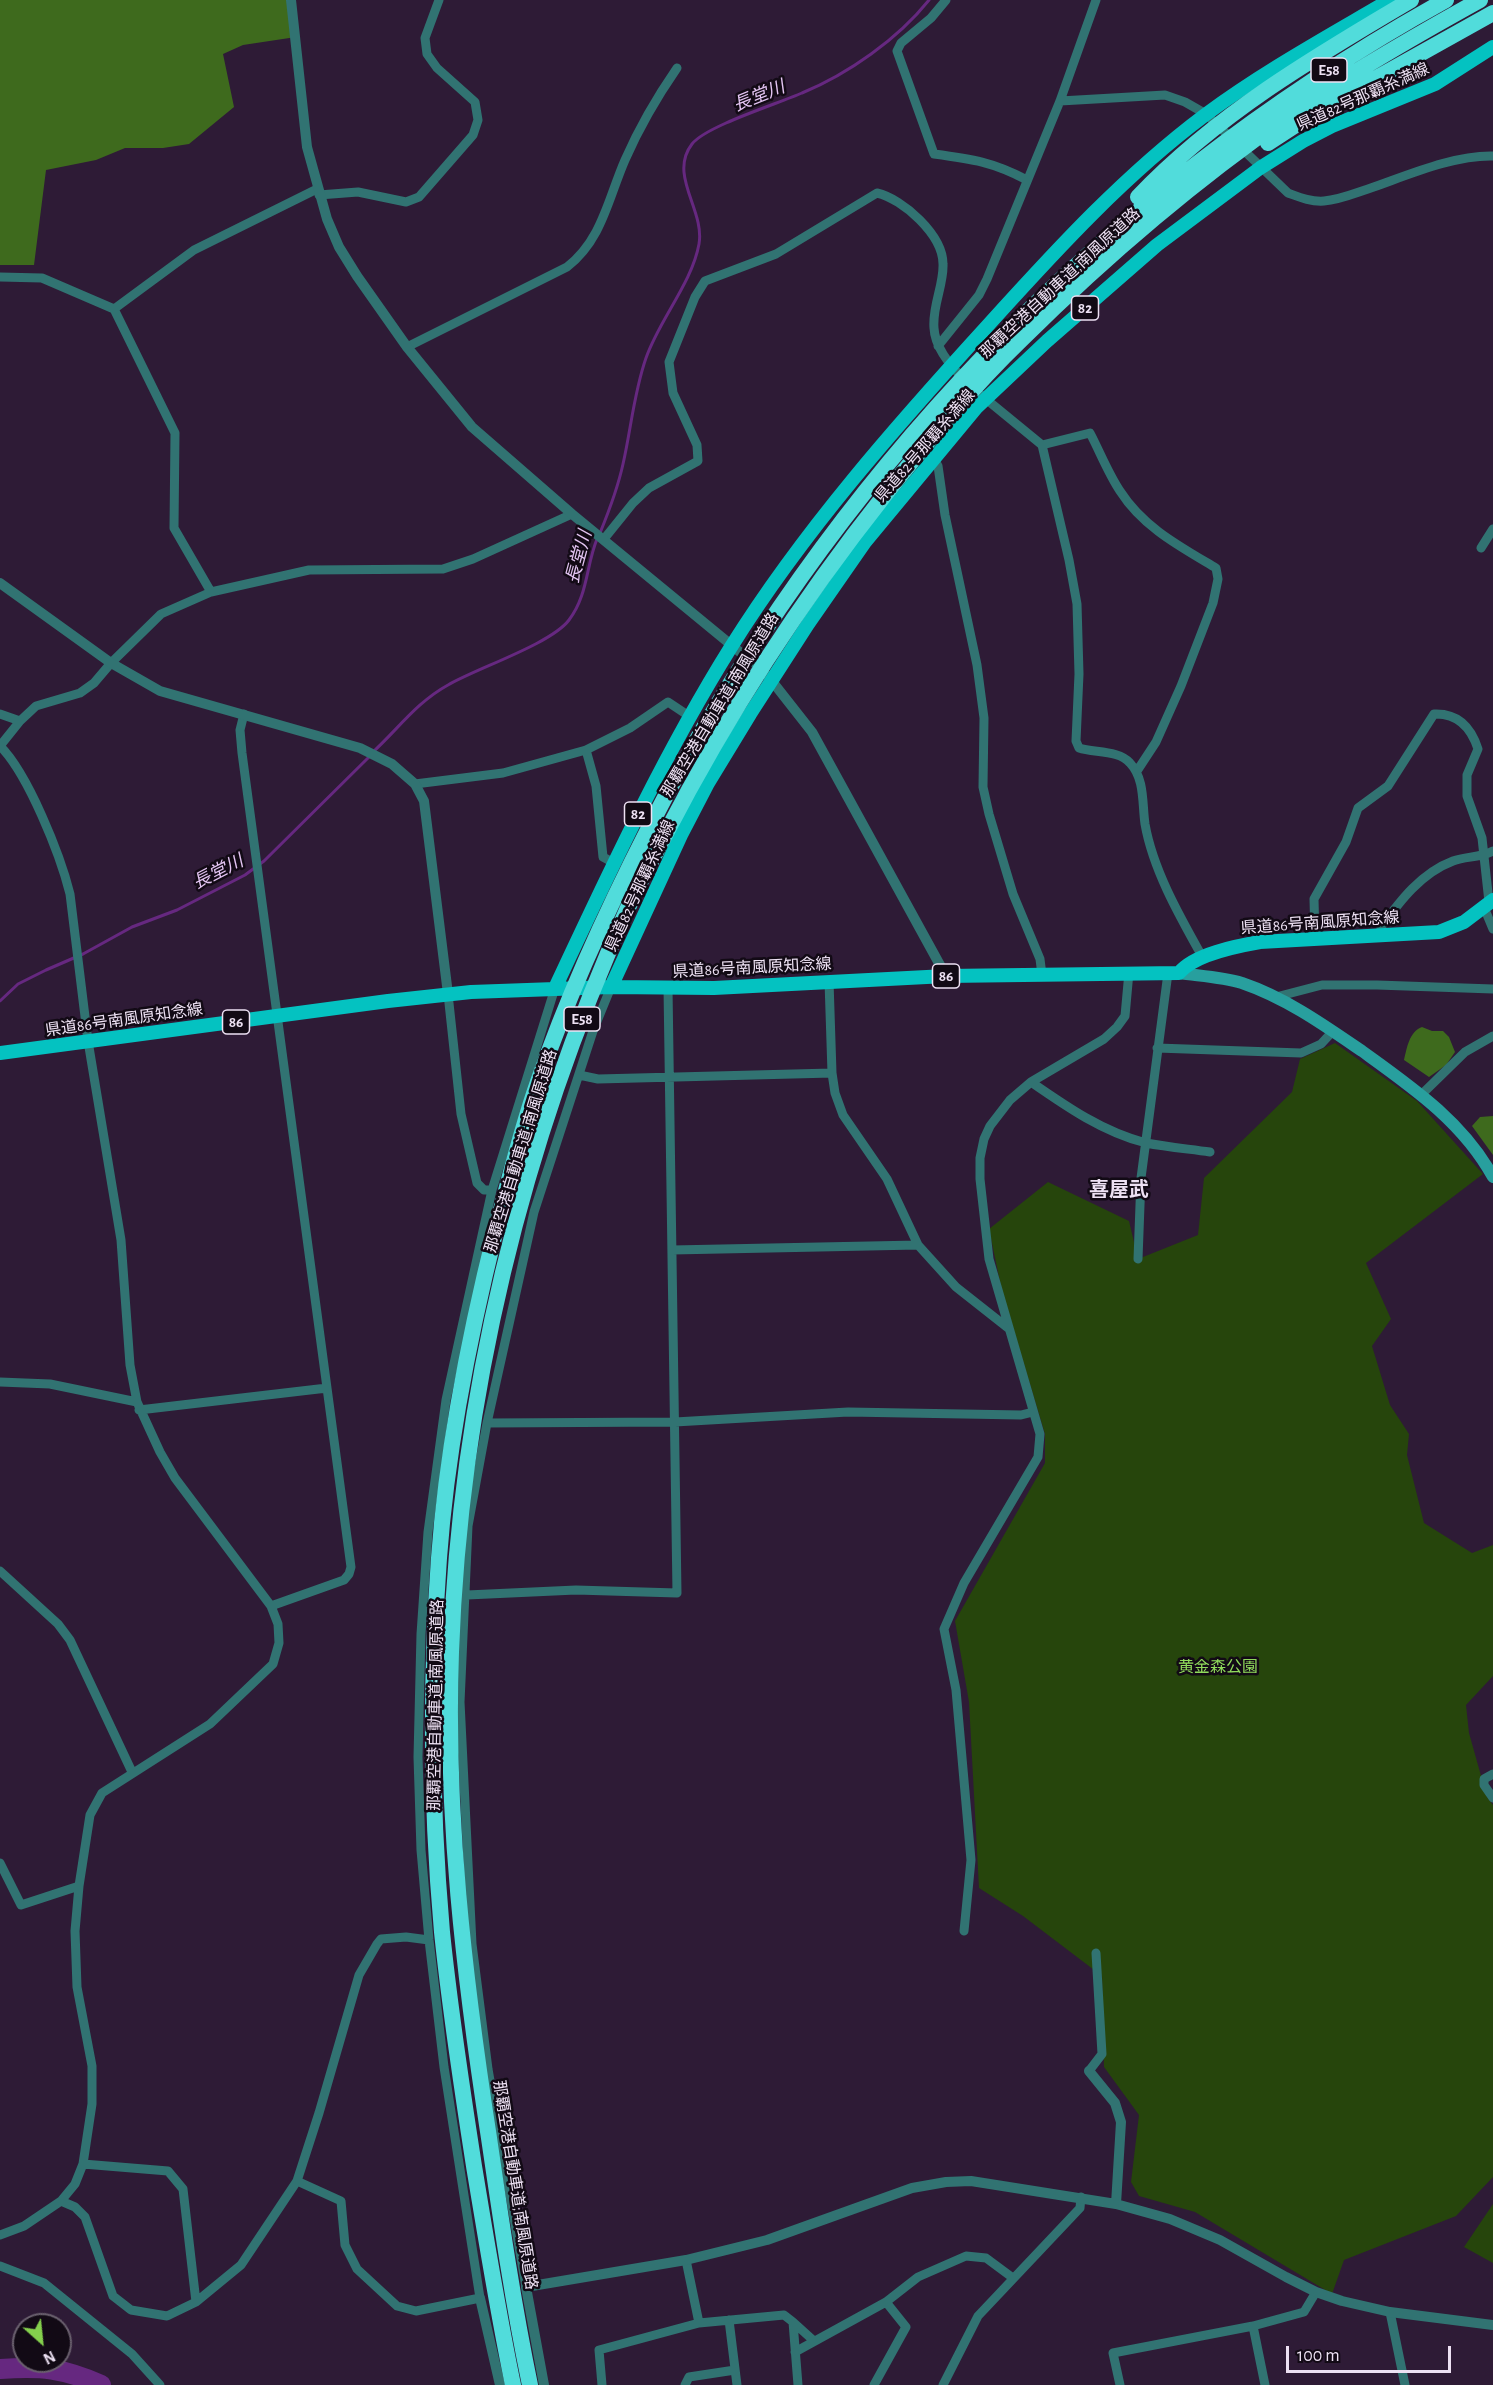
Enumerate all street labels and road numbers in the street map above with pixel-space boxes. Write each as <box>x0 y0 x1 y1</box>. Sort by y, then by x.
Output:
road number: E58 <box>1311 58 1347 82</box>
street label: 県道82号那覇糸満線 <box>1294 59 1432 135</box>
street label: 那覇空港自動車道;南風原道路 <box>976 204 1144 362</box>
road number: 82 <box>1072 296 1098 320</box>
street label: 県道82号那覇糸満線 <box>871 386 979 506</box>
street label: 那覇空港自動車道;南風原道路 <box>657 609 783 801</box>
road number: 82 <box>624 802 652 826</box>
street label: 県道82号那覇糸満線 <box>601 817 679 955</box>
street label: 県道86号南風原知念線 <box>1240 908 1400 938</box>
street label: 県道86号南風原知念線 <box>672 954 832 982</box>
road number: 86 <box>932 964 960 988</box>
street label: 県道86号南風原知念線 <box>44 999 204 1041</box>
road number: E58 <box>564 1007 600 1031</box>
road number: 86 <box>222 1010 250 1034</box>
street label: 那覇空港自動車道;南風原道路 <box>481 1047 561 1255</box>
street label: 那覇空港自動車道;南風原道路 <box>425 1599 447 1811</box>
street label: 那覇空港自動車道;南風原道路 <box>489 2079 541 2291</box>

